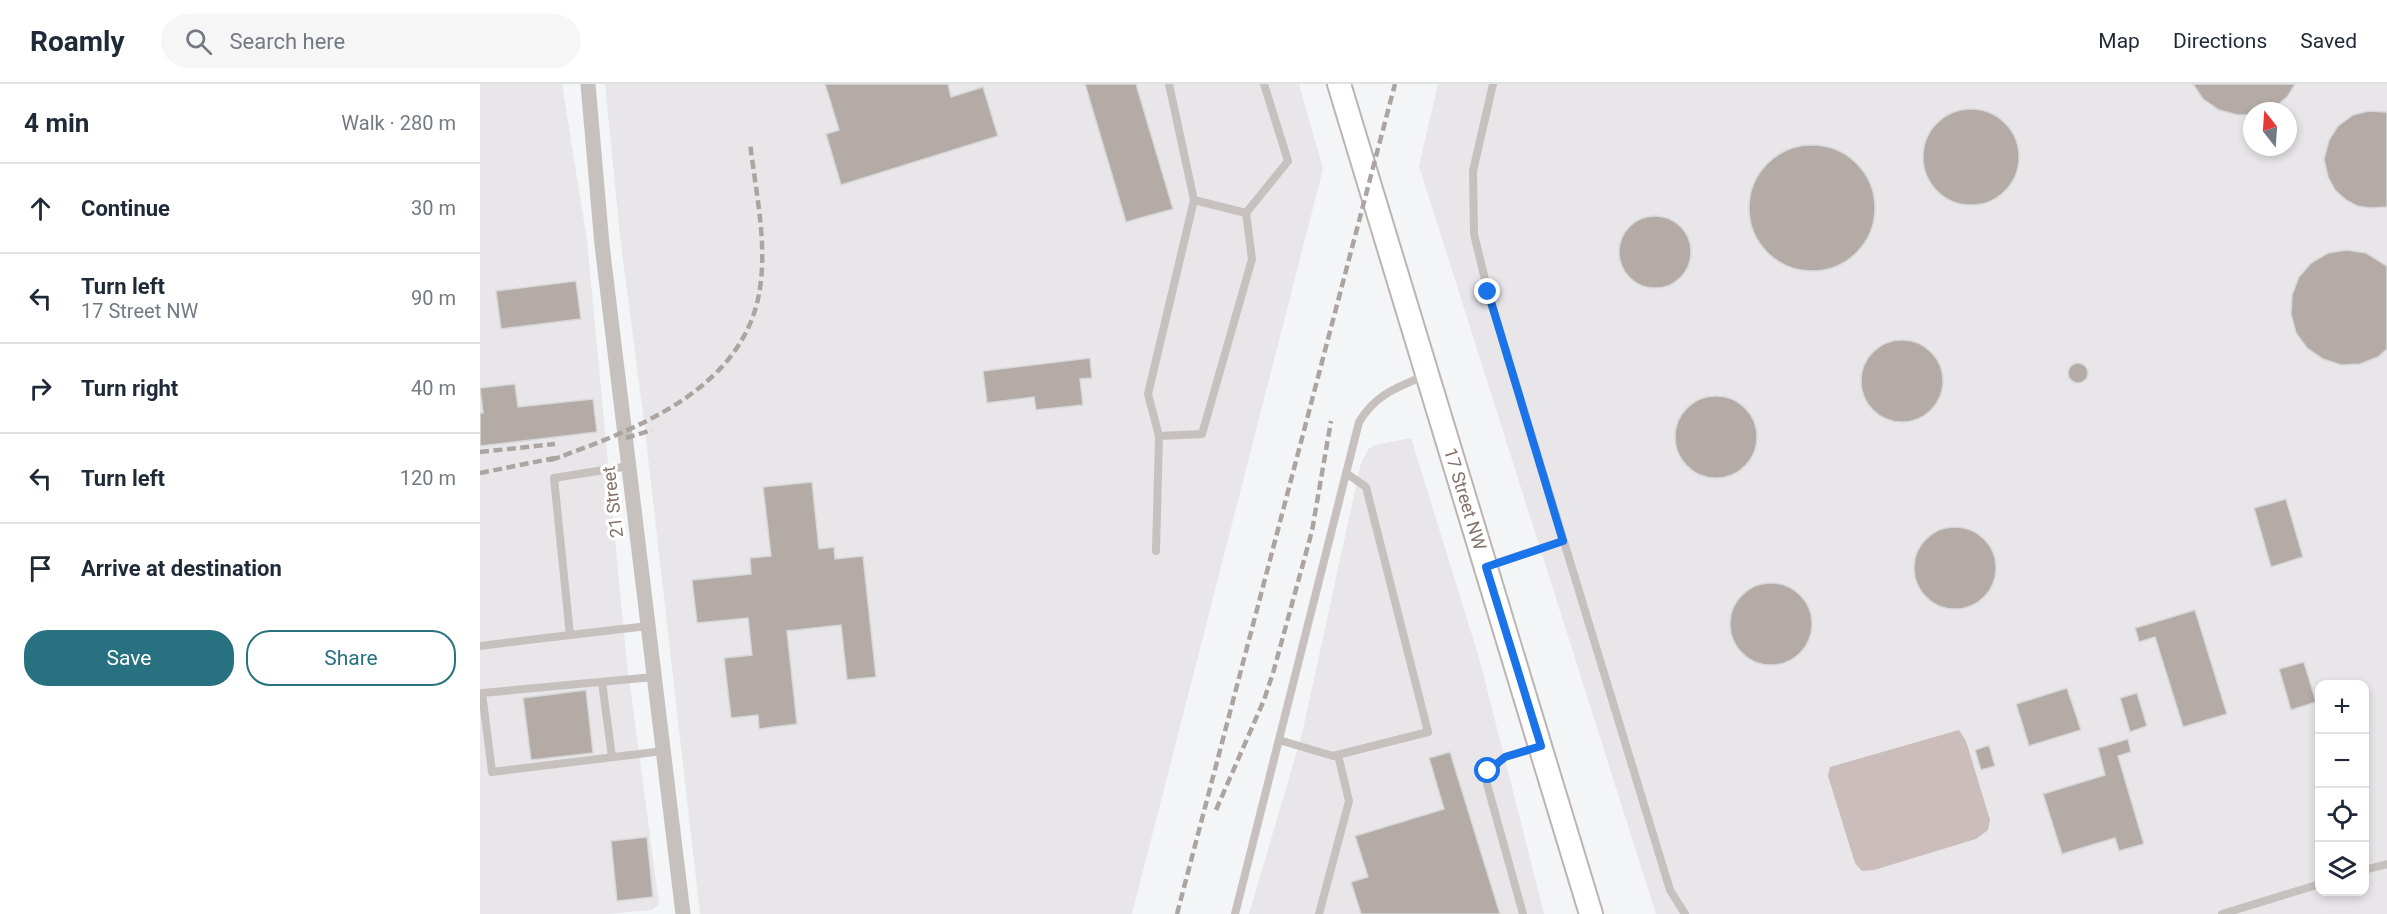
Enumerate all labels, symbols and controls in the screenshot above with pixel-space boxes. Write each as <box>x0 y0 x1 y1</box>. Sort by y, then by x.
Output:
search box <box>161 14 581 68</box>
text: Roamly <box>30 25 125 58</box>
icon: search <box>182 25 215 58</box>
text: Search here <box>230 29 345 54</box>
text: Map <box>2098 29 2140 53</box>
text: Directions <box>2173 29 2267 53</box>
text: Saved <box>2300 29 2357 53</box>
north arrow <box>2243 102 2297 156</box>
text: 4 min <box>24 108 89 138</box>
text: Walk · 280 m <box>341 111 456 135</box>
icon: ahead <box>24 192 57 225</box>
text: Continue <box>81 196 170 221</box>
text: 30 m <box>411 196 456 220</box>
text: Turn left <box>81 274 165 299</box>
route end <box>1474 278 1500 304</box>
icon: left <box>24 282 57 315</box>
text: 90 m <box>411 286 456 310</box>
text: 17 Street NW <box>81 299 198 323</box>
icon: right <box>24 372 57 405</box>
text: Turn right <box>81 376 178 401</box>
text: 40 m <box>411 376 456 400</box>
street label: 17 Street NW <box>1440 445 1491 552</box>
icon: left <box>24 462 57 495</box>
street label: 21 Street <box>598 465 627 539</box>
text: Turn left <box>81 466 165 491</box>
text: 120 m <box>400 466 456 490</box>
icon: arrive <box>24 552 57 585</box>
text: Arrive at destination <box>81 556 282 581</box>
button: Save <box>24 630 234 686</box>
button: Share <box>246 630 456 686</box>
map controls <box>2315 680 2369 896</box>
button: + <box>2315 680 2369 734</box>
button: − <box>2315 734 2369 788</box>
route start <box>1474 757 1500 783</box>
button: locate <box>2315 788 2369 842</box>
button: layers <box>2315 842 2369 896</box>

